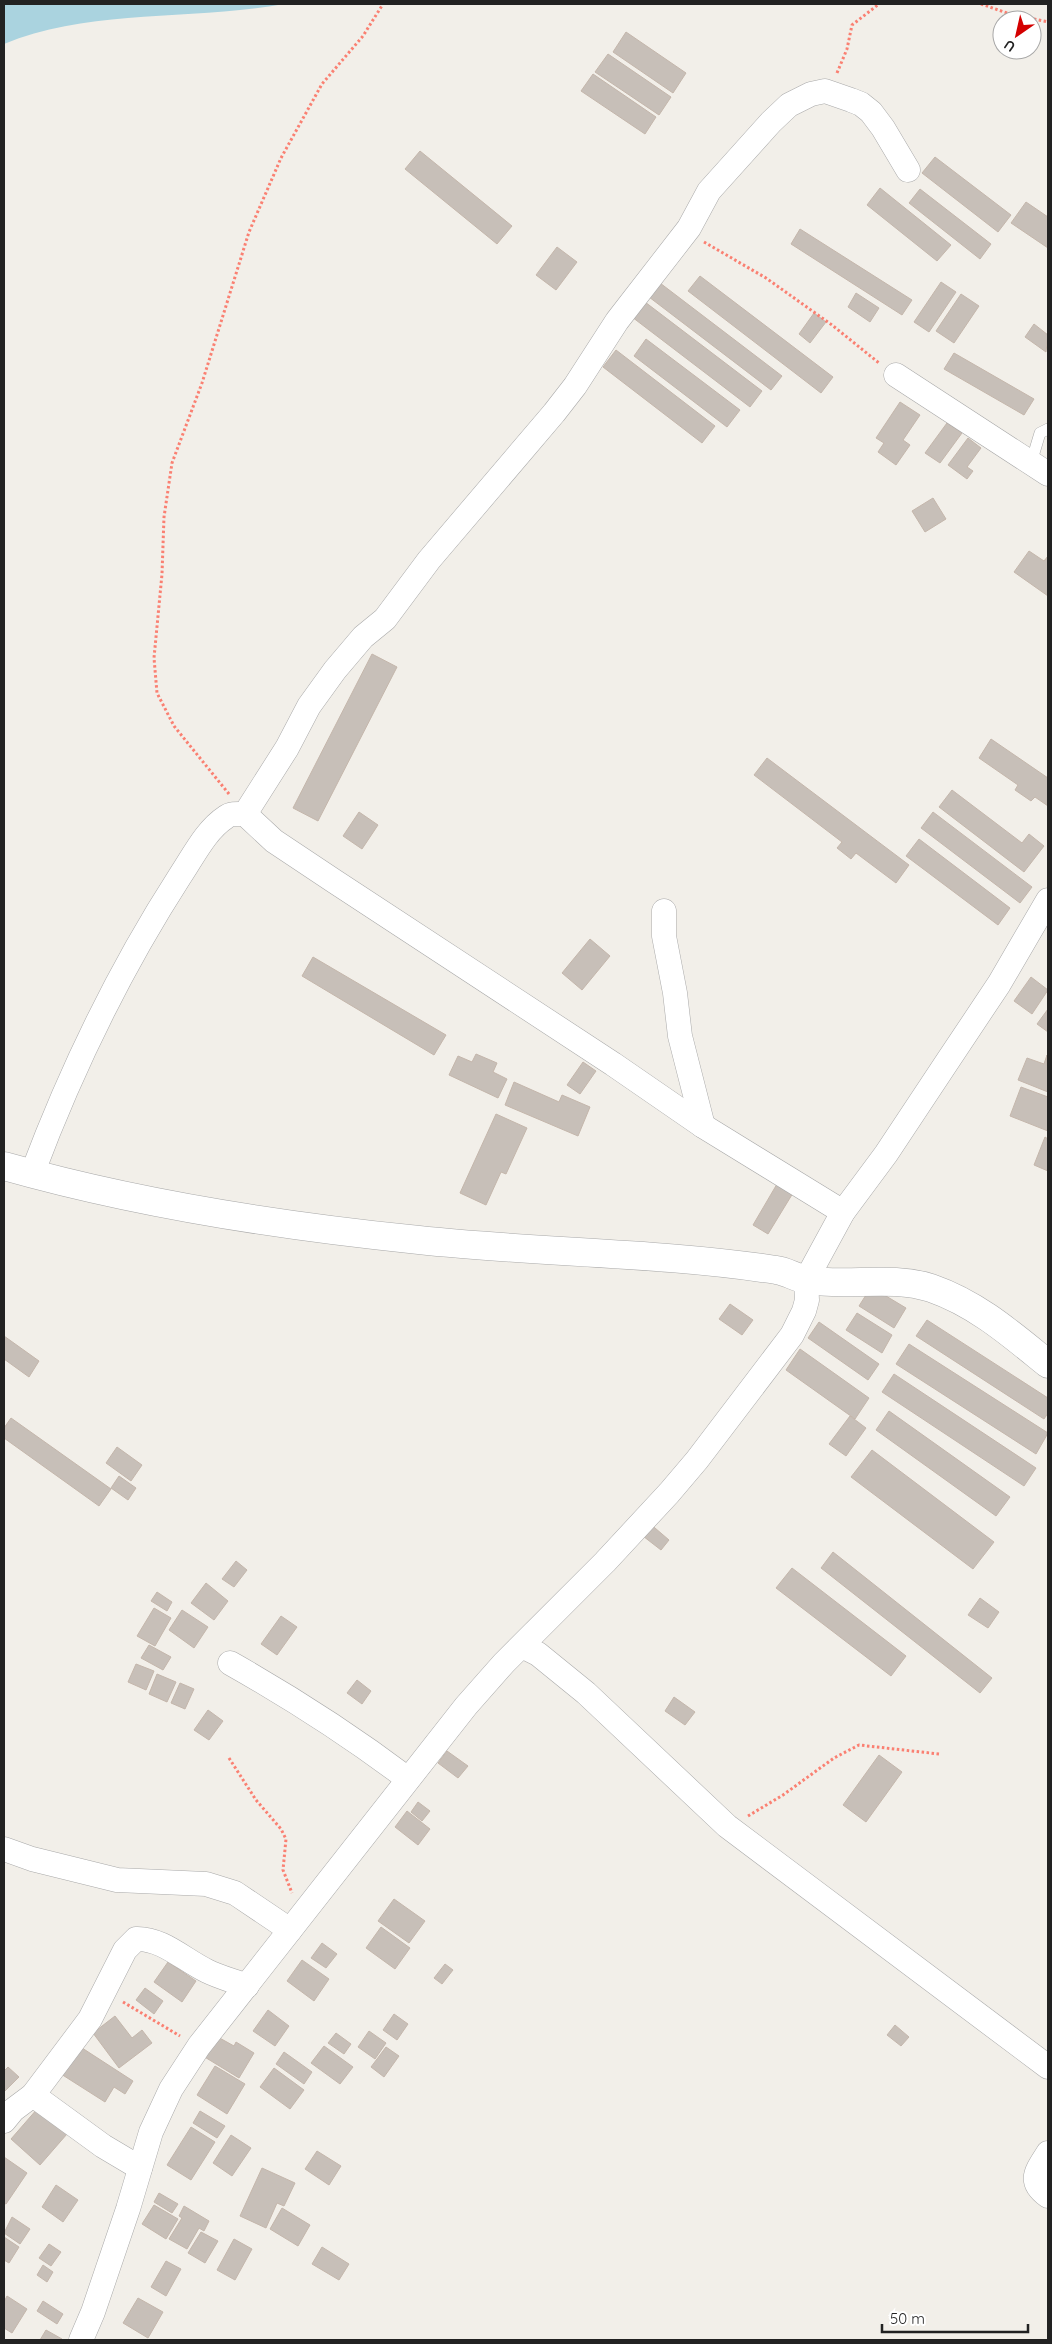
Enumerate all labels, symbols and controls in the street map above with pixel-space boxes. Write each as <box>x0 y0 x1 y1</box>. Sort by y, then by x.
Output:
north arrow <box>992 10 1042 60</box>
text: U <box>1001 36 1019 56</box>
scale bar <box>882 2302 1028 2334</box>
text: 50 m <box>890 2309 925 2328</box>

